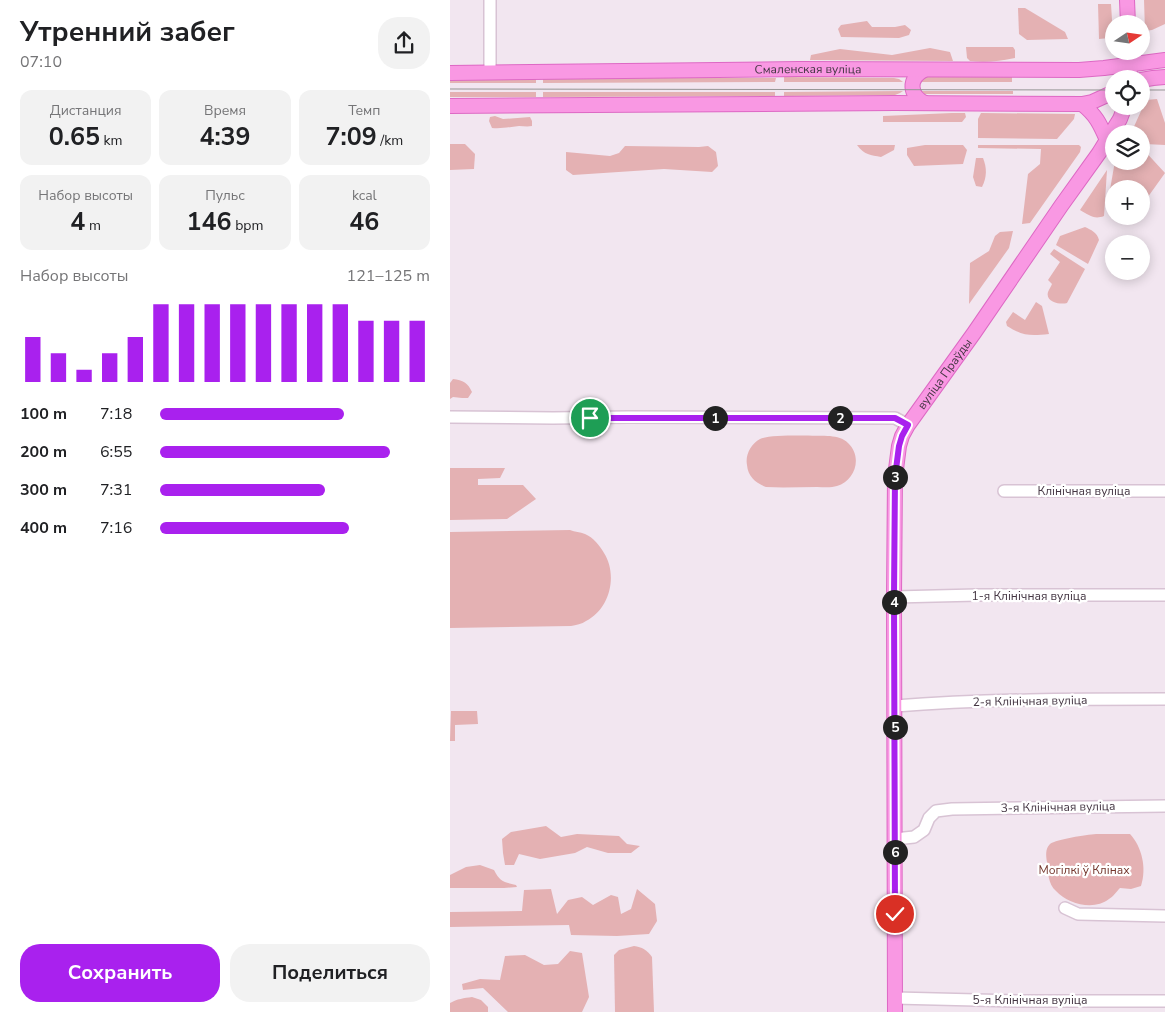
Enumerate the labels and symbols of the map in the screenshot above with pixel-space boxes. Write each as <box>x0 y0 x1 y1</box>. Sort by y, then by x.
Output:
north arrow <box>1105 15 1150 60</box>
street label: Смаленская вуліца <box>754 61 861 78</box>
street label: вуліца Праўды <box>914 335 975 413</box>
pin <box>569 397 611 439</box>
pin: 1 <box>702 406 728 430</box>
pin: 2 <box>828 406 852 430</box>
pin: 3 <box>882 464 908 490</box>
street label: Клінічная вуліца <box>1037 483 1131 499</box>
street label: 1-я Клінічная вуліца <box>972 588 1086 604</box>
pin: 4 <box>882 590 906 614</box>
street label: 2-я Клінічная вуліца <box>972 692 1088 710</box>
pin: 5 <box>882 714 908 740</box>
street label: 3-я Клінічная вуліца <box>1000 798 1116 816</box>
pin: 6 <box>882 840 908 864</box>
park label: Могілкі ў Клінах <box>1038 862 1130 878</box>
pin <box>874 893 916 935</box>
street label: 5-я Клінічная вуліца <box>973 992 1087 1008</box>

